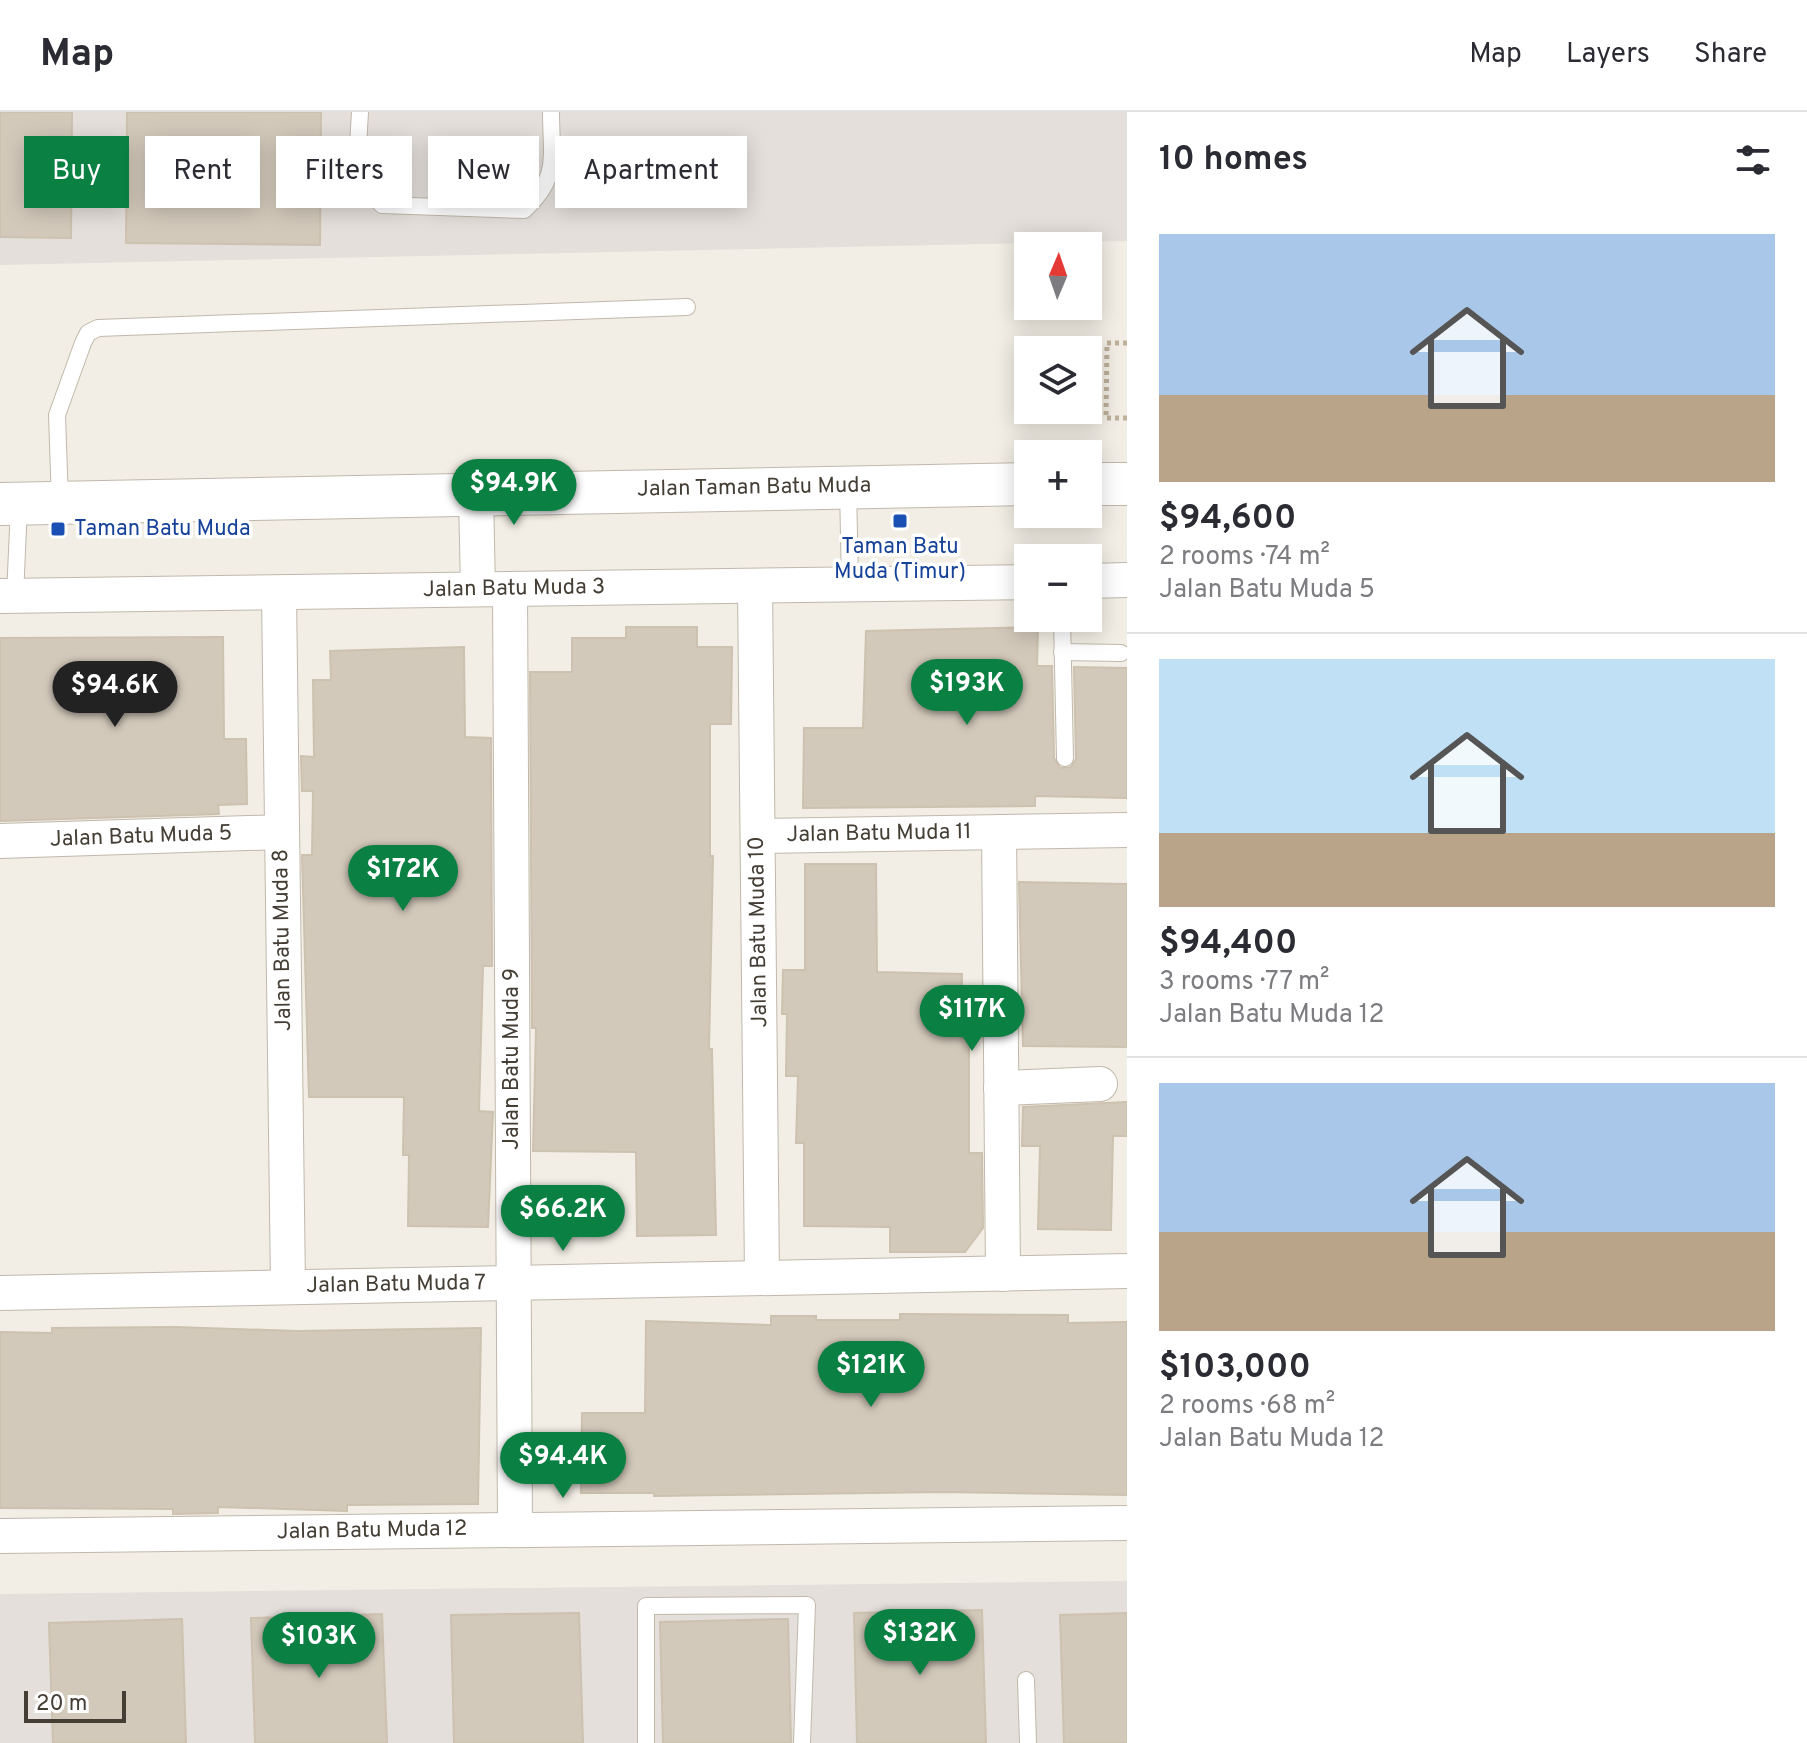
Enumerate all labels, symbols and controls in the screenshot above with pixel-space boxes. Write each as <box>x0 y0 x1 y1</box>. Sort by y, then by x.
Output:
text: Map <box>40 31 114 80</box>
text: Map <box>1469 37 1522 73</box>
text: Layers <box>1566 37 1650 73</box>
text: Share <box>1694 37 1767 73</box>
chip: Buy <box>24 136 129 208</box>
chip: Rent <box>145 136 260 208</box>
chip: Filters <box>276 136 412 208</box>
chip: New <box>428 136 539 208</box>
chip: Apartment <box>555 136 747 208</box>
icon: filters <box>1731 138 1775 182</box>
text: 10 homes <box>1159 139 1308 182</box>
north arrow <box>1014 232 1102 320</box>
map controls <box>1014 232 1102 632</box>
icon: home <box>1395 286 1539 430</box>
button: layers <box>1014 336 1102 424</box>
button: + <box>1014 440 1102 528</box>
pin: $94.9K <box>449 459 579 527</box>
text: $94.9K <box>469 468 559 501</box>
street label: Jalan Taman Batu Muda <box>637 472 871 504</box>
text: $94,600 <box>1159 498 1296 541</box>
marker: Taman Batu Muda (Timur) <box>891 512 909 530</box>
place label: Taman Batu Muda <box>74 516 251 543</box>
marker: Taman Batu Muda <box>49 520 67 538</box>
place label: Taman Batu Muda (Timur) <box>834 534 966 586</box>
text: 2 rooms · 74 m² <box>1159 541 1330 574</box>
button: − <box>1014 544 1102 632</box>
street label: Jalan Batu Muda 3 <box>423 574 605 604</box>
text: Jalan Batu Muda 5 <box>1159 574 1375 607</box>
pin: $193K <box>911 659 1023 727</box>
pin: $94.6K <box>50 661 180 729</box>
text: $193K <box>929 668 1005 701</box>
text: $94.6K <box>70 670 160 703</box>
icon: home <box>1395 711 1539 855</box>
street label: Jalan Batu Muda 11 <box>786 819 972 849</box>
street label: Jalan Batu Muda 5 <box>49 820 233 854</box>
street label: Jalan Batu Muda 10 <box>744 836 774 1028</box>
pin: $172K <box>347 845 459 913</box>
street label: Jalan Batu Muda 8 <box>268 849 298 1031</box>
text: $172K <box>366 854 440 887</box>
text: $94,400 <box>1159 923 1297 966</box>
text: 3 rooms · 77 m² <box>1159 966 1329 999</box>
street label: Jalan Batu Muda 9 <box>499 968 526 1150</box>
pin: $117K <box>916 985 1028 1053</box>
text: $117K <box>938 994 1006 1027</box>
text: Jalan Batu Muda 12 <box>1159 999 1384 1032</box>
icon: home <box>1395 1135 1539 1279</box>
pin: $66.2K <box>498 1185 628 1253</box>
text: $66.2K <box>519 1194 607 1227</box>
street label: Jalan Batu Muda 7 <box>306 1270 486 1300</box>
pin: $121K <box>815 1341 927 1409</box>
text: $103,000 <box>1159 1347 1311 1390</box>
text: $121K <box>836 1350 906 1383</box>
text: 2 rooms · 68 m² <box>1159 1390 1335 1423</box>
text: Jalan Batu Muda 12 <box>1159 1423 1384 1456</box>
pin: $94.4K <box>498 1432 628 1500</box>
text: $94.4K <box>518 1441 608 1474</box>
street label: Jalan Batu Muda 12 <box>276 1516 468 1546</box>
pin: $132K <box>864 1609 976 1677</box>
pin: $103K <box>263 1612 375 1680</box>
text: $132K <box>882 1618 958 1651</box>
text: $103K <box>280 1621 358 1654</box>
scale bar <box>24 1687 126 1723</box>
text: 20 m <box>36 1691 87 1718</box>

